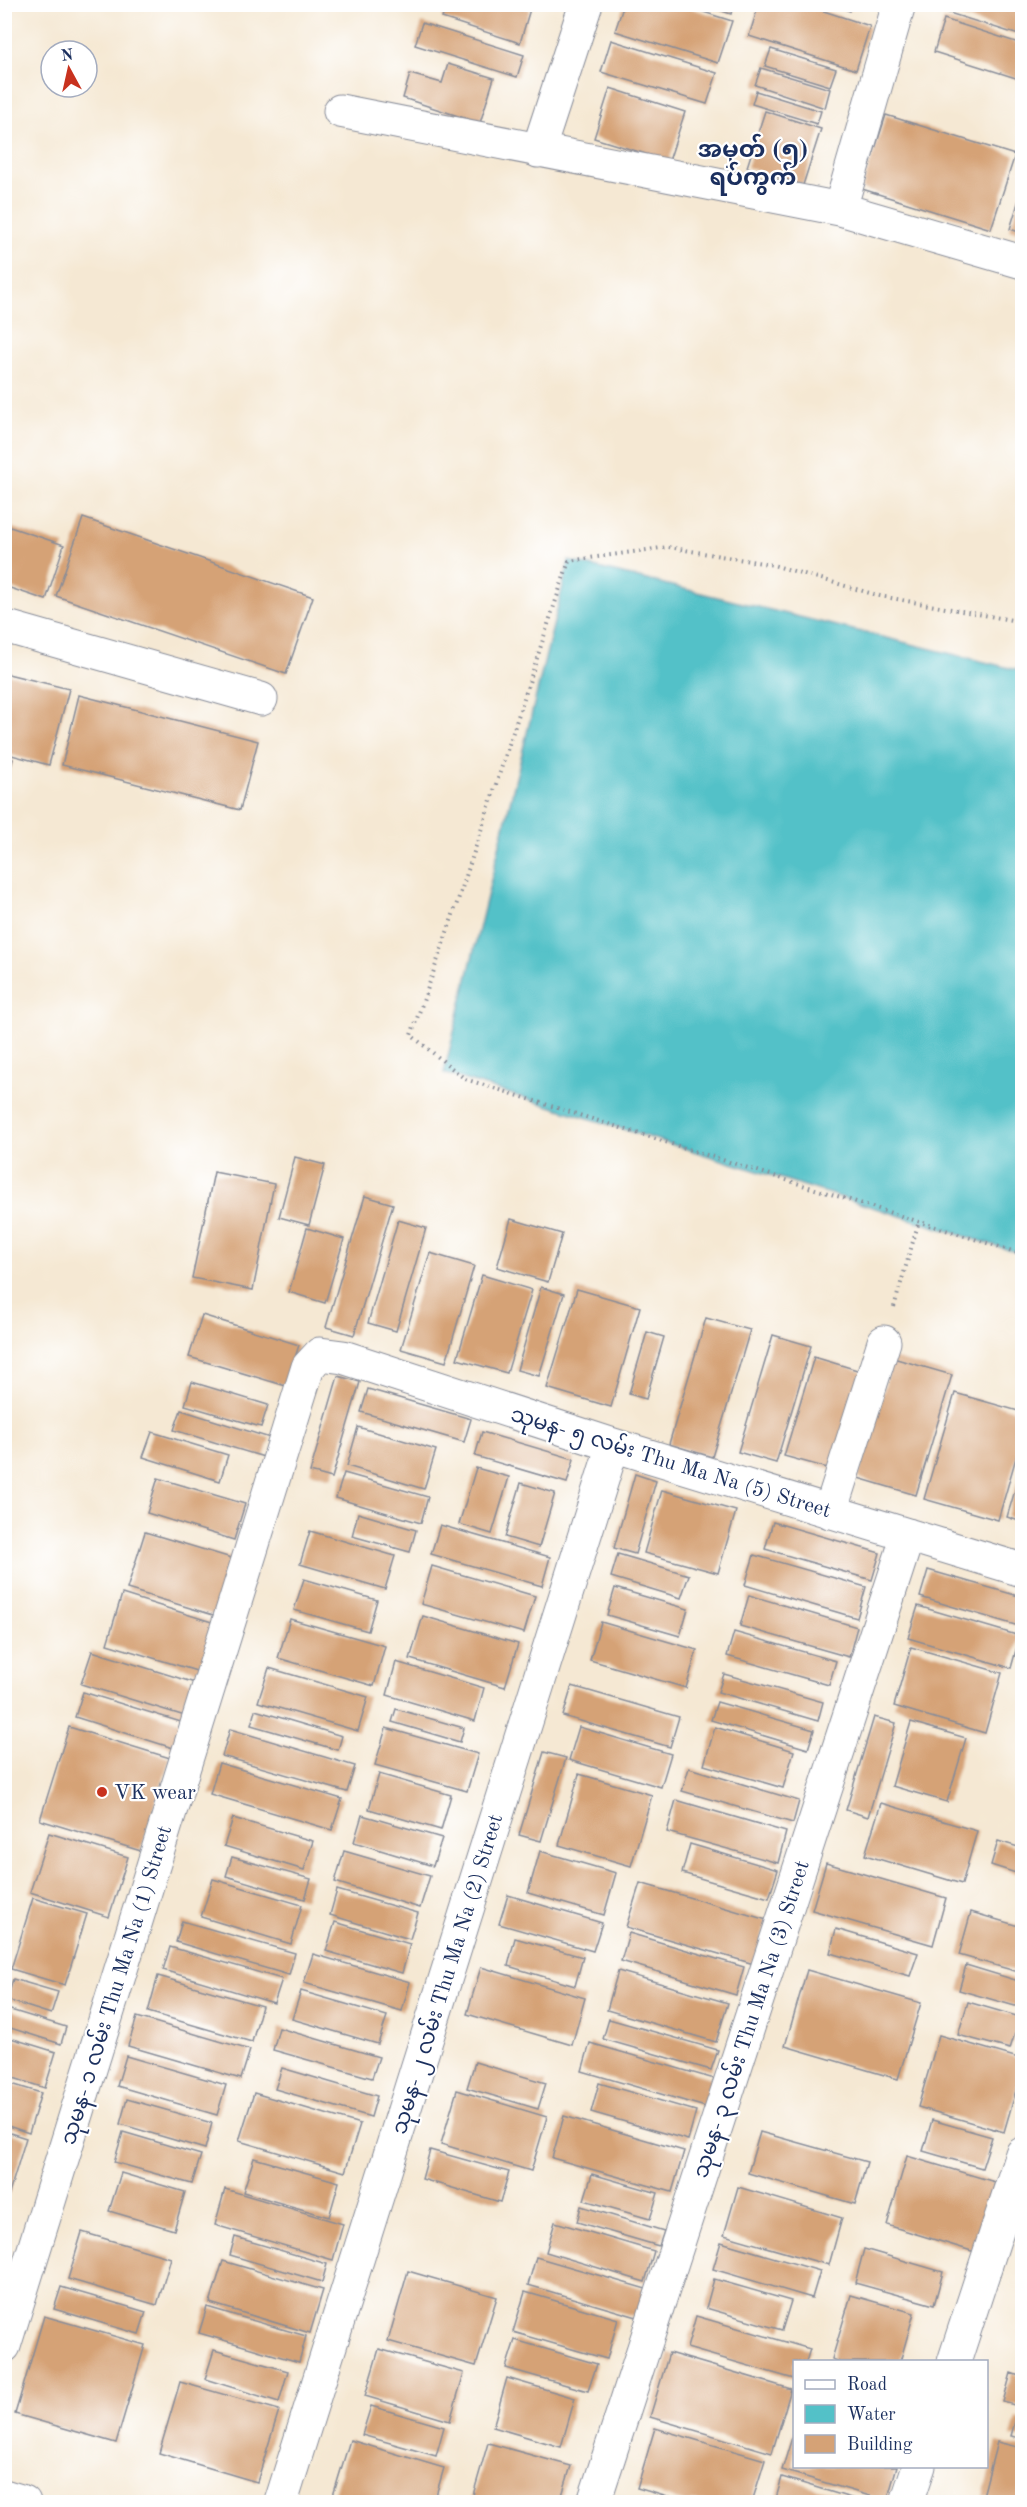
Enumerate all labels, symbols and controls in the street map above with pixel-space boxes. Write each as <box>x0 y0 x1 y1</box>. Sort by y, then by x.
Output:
north arrow <box>39 39 99 99</box>
text: N <box>60 47 75 65</box>
district label: အမှတ် (၅) ရပ်ကွက် <box>698 133 808 196</box>
street label: သုမန- ၅ လမ်း Thu Ma Na (5) Street <box>507 1398 835 1527</box>
place label: VK wear <box>114 1783 196 1804</box>
marker: VK wear <box>95 1785 109 1799</box>
street label: သုမန- ၂ လမ်း Thu Ma Na (2) Street <box>383 1810 512 2138</box>
street label: သုမန- ၁ လမ်း Thu Ma Na (1) Street <box>52 1821 181 2149</box>
street label: သုမန- ၃ လမ်း Thu Ma Na (3) Street <box>684 1856 819 2182</box>
legend <box>793 2360 988 2468</box>
text: Road <box>847 2376 887 2394</box>
text: Water <box>847 2406 896 2424</box>
text: Building <box>847 2436 913 2454</box>

